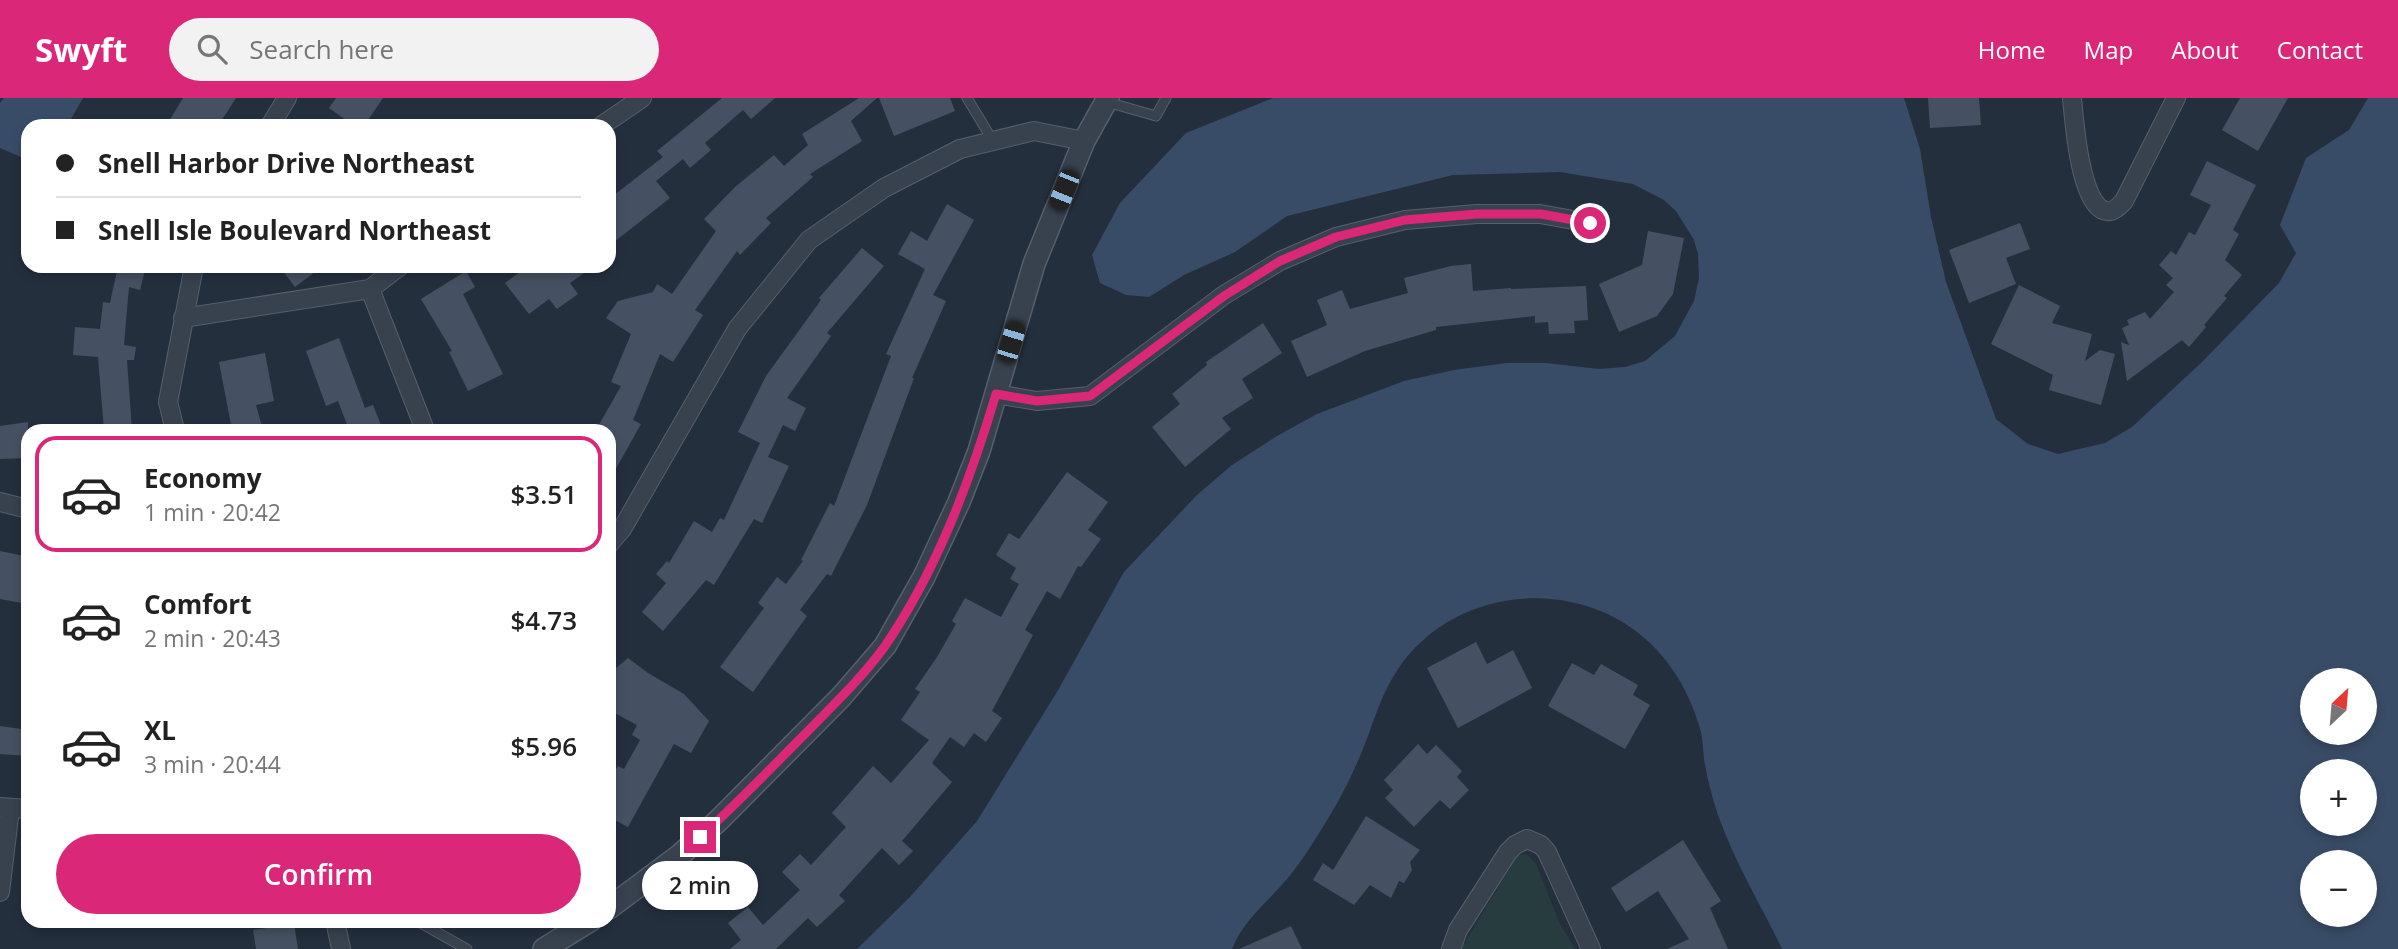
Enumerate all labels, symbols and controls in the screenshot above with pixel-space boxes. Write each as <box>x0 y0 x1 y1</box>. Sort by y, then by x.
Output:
search box <box>169 18 659 81</box>
text: Swyft <box>35 27 127 72</box>
icon: search <box>193 30 231 68</box>
text: Search here <box>249 31 394 67</box>
text: Home <box>1978 33 2046 66</box>
text: Map <box>2084 33 2133 66</box>
text: About <box>2171 33 2239 66</box>
text: Contact <box>2277 33 2363 66</box>
text: Snell Harbor Drive Northeast <box>98 145 475 181</box>
car <box>1047 167 1082 213</box>
route start <box>1574 207 1606 239</box>
text: Snell Isle Boulevard Northeast <box>98 212 491 248</box>
car <box>995 319 1028 365</box>
text: Economy <box>144 460 262 496</box>
icon: car <box>60 463 123 526</box>
text: $3.51 <box>510 476 577 512</box>
text: 1 min · 20:42 <box>144 496 281 528</box>
text: Comfort <box>144 586 251 622</box>
icon: car <box>60 589 123 652</box>
text: $4.73 <box>510 602 577 638</box>
text: 2 min · 20:43 <box>144 622 281 654</box>
north arrow <box>2300 668 2376 746</box>
map controls <box>2300 668 2377 927</box>
text: XL <box>144 712 176 748</box>
icon: car <box>60 715 123 778</box>
text: $5.96 <box>510 728 577 764</box>
text: 3 min · 20:44 <box>144 748 281 780</box>
button: + <box>2300 759 2377 836</box>
route end <box>684 821 716 853</box>
button: Confirm <box>56 834 581 914</box>
button: − <box>2300 850 2377 927</box>
callout: 2 min <box>642 862 758 910</box>
text: 2 min <box>669 869 731 901</box>

